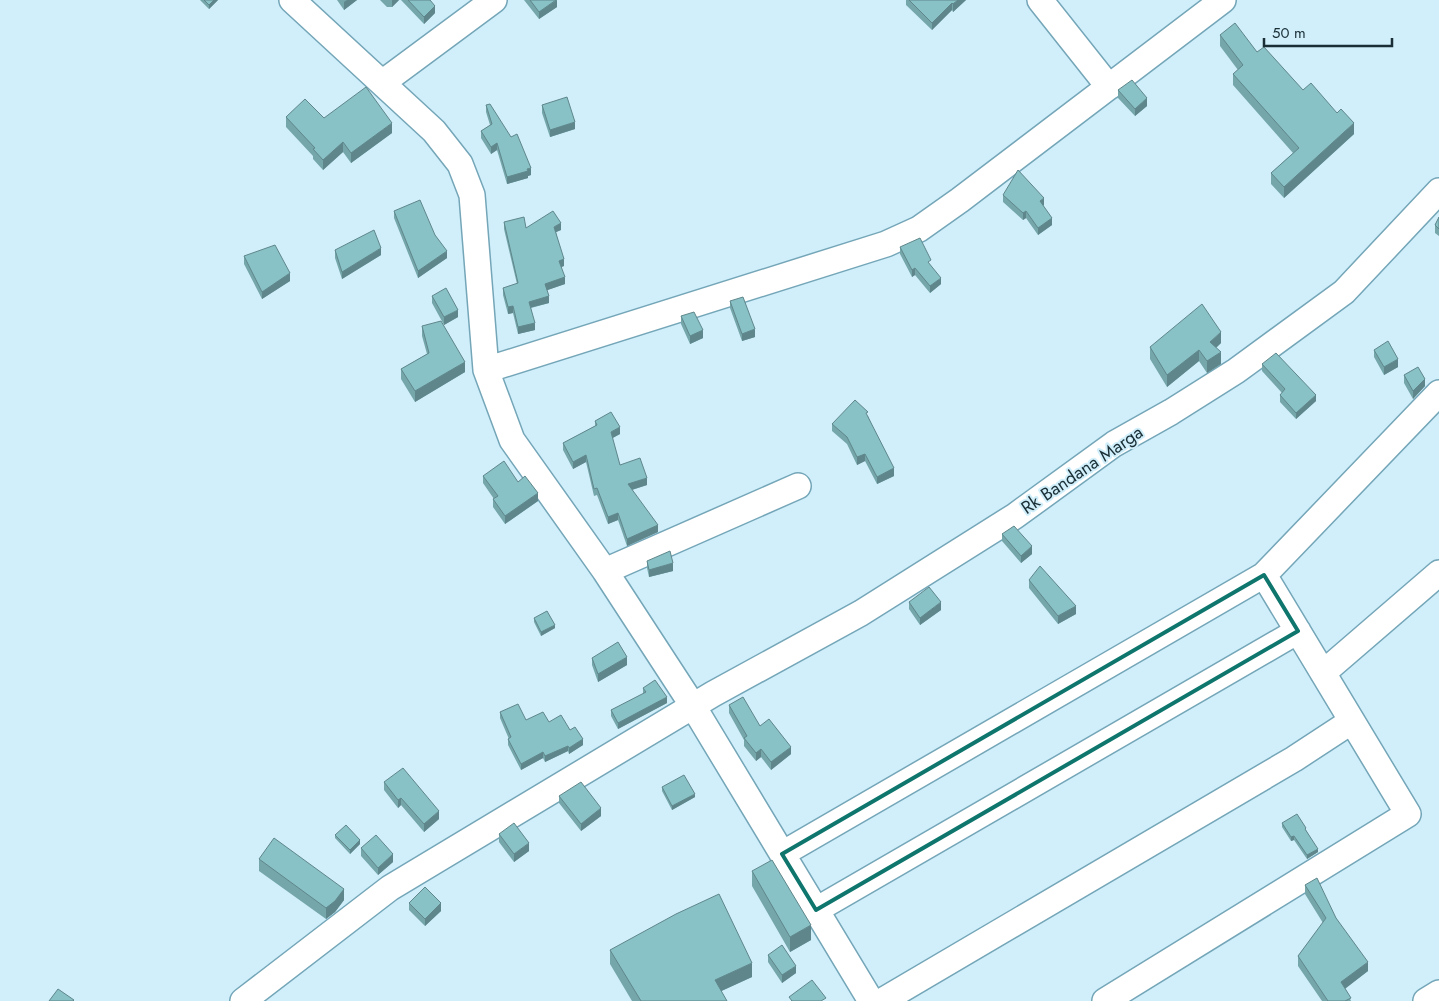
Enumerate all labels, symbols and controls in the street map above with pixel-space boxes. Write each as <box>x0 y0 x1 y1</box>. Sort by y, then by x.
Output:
scale bar <box>1264 15 1392 47</box>
text: 50 m <box>1272 22 1306 44</box>
street label: Rk Bandana Marga <box>1016 420 1148 520</box>

